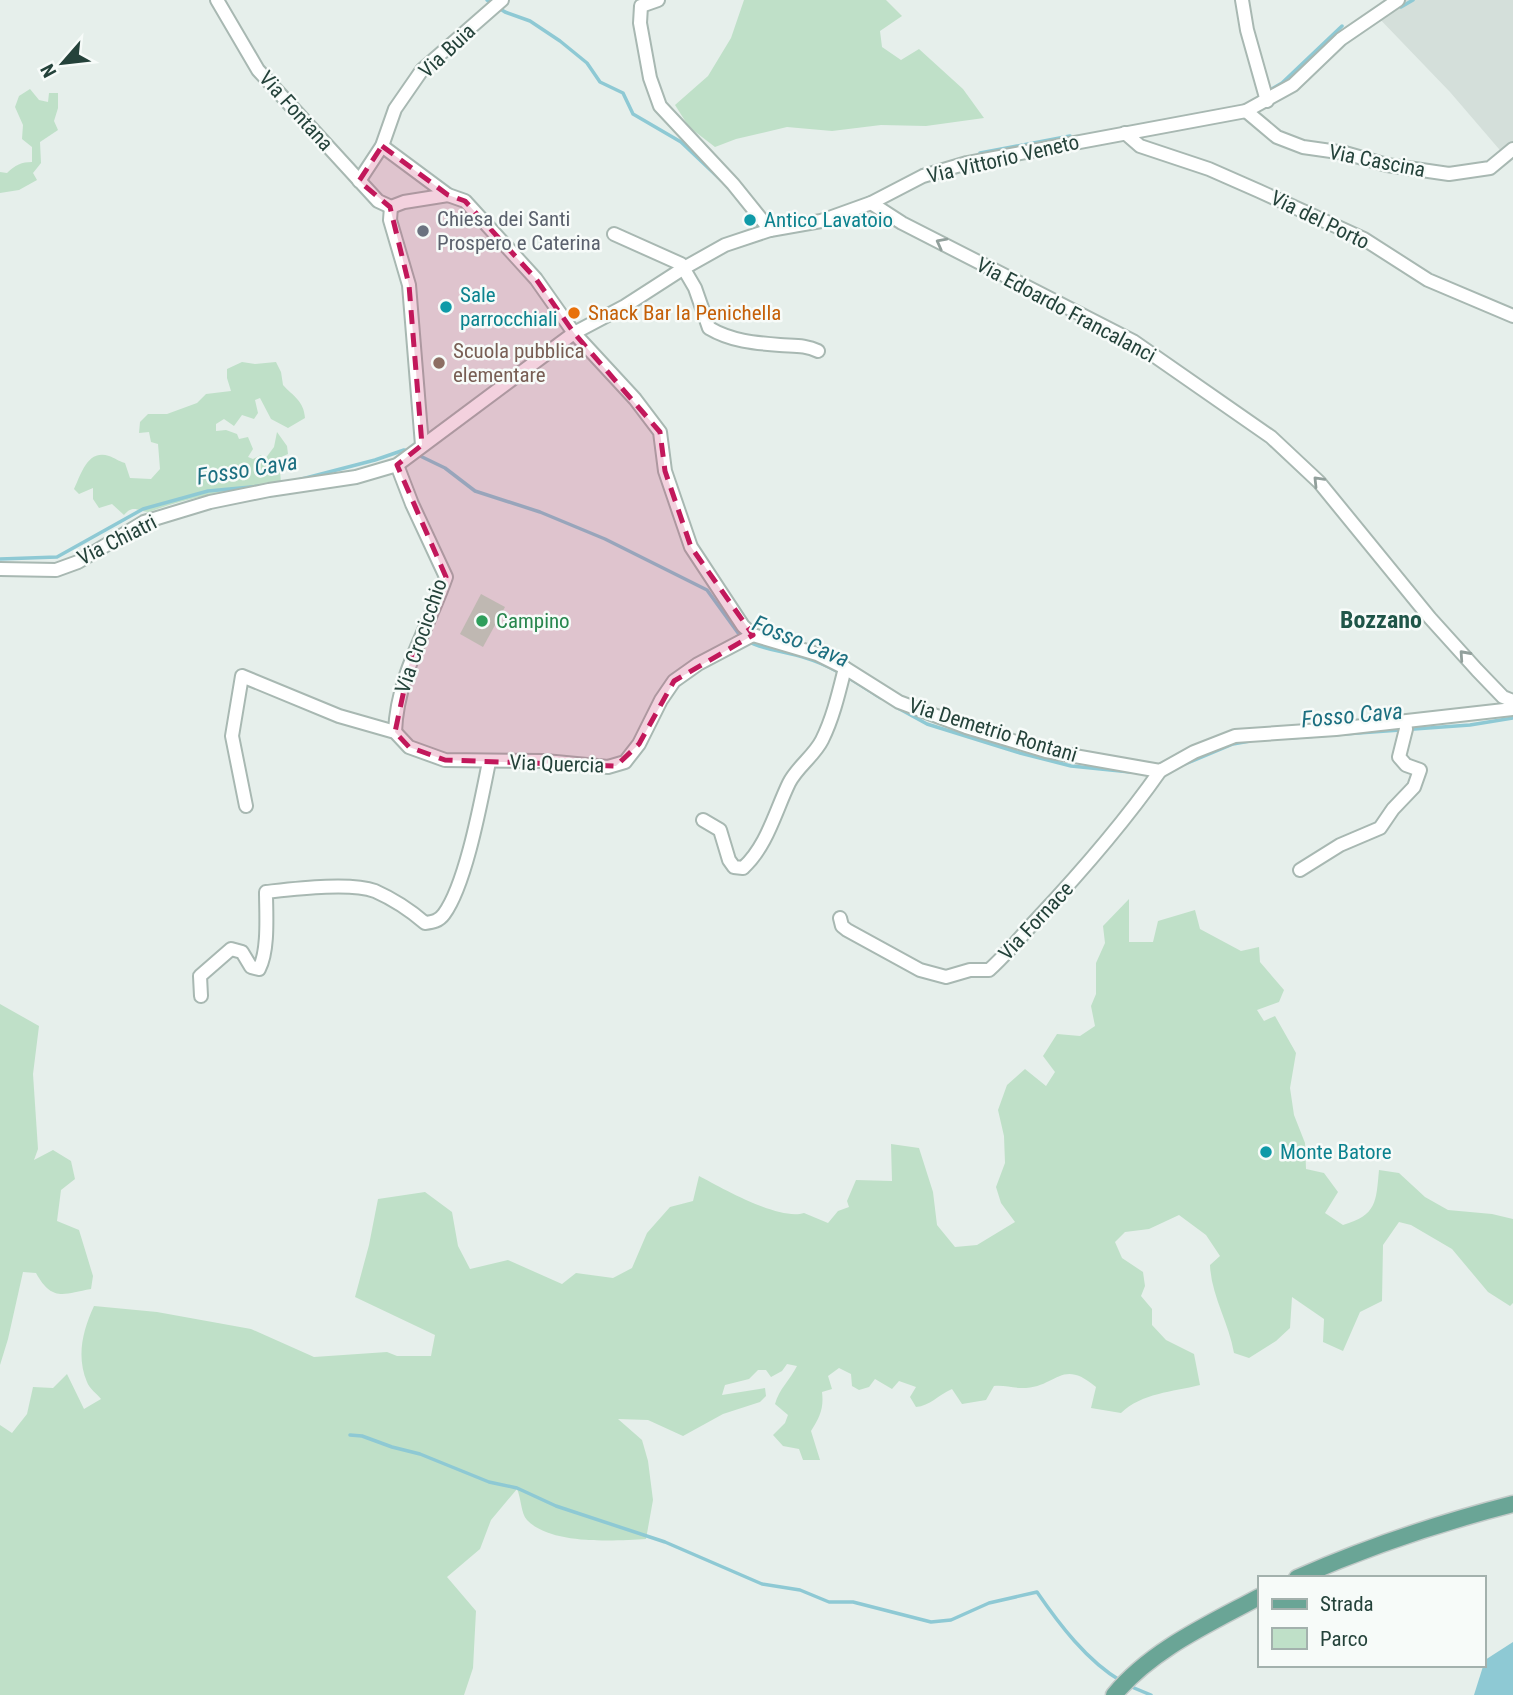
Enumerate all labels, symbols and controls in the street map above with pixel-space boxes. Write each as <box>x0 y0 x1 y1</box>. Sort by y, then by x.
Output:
street label: Via Buia <box>414 19 480 83</box>
north arrow <box>28 28 98 98</box>
text: N <box>36 60 61 81</box>
street label: Via Fontana <box>254 66 338 156</box>
street label: Via Vittorio Veneto <box>925 130 1081 188</box>
street label: Via Cascina <box>1327 140 1427 182</box>
street label: Via del Porto <box>1267 186 1373 254</box>
place label: Chiesa dei Santi Prospero e Caterina <box>437 207 601 255</box>
place label: Antico Lavatoio <box>764 208 893 232</box>
marker: Antico Lavatoio <box>742 212 758 228</box>
marker: Chiesa dei Santi Prospero e Caterina <box>415 223 431 239</box>
one-way arrow <box>936 238 948 251</box>
street label: Via Edoardo Francalanci <box>972 252 1160 368</box>
place label: Sale parrocchiali <box>460 283 558 331</box>
marker: Sale parrocchiali <box>438 299 454 315</box>
place label: Snack Bar la Penichella <box>588 301 781 325</box>
marker: Snack Bar la Penichella <box>566 305 582 321</box>
place label: Scuola pubblica elementare <box>453 339 585 387</box>
marker: Scuola pubblica elementare <box>431 355 447 371</box>
water label: Fosso Cava <box>195 448 299 491</box>
one-way arrow <box>1313 476 1326 489</box>
street label: Via Chiatri <box>73 510 161 570</box>
street label: Via Crocicchio <box>390 576 452 696</box>
district label: Bozzano <box>1340 606 1422 634</box>
place label: Campino <box>496 609 570 633</box>
water label: Fosso Cava <box>749 610 853 673</box>
marker: Campino <box>474 613 490 629</box>
one-way arrow <box>1459 650 1472 663</box>
street label: Via Demetrio Rontani <box>906 693 1080 767</box>
water label: Fosso Cava <box>1300 698 1404 733</box>
street label: Via Quercia <box>509 750 605 778</box>
street label: Via Fornace <box>994 877 1078 965</box>
place label: Monte Batore <box>1280 1140 1392 1164</box>
marker: Monte Batore <box>1258 1144 1274 1160</box>
legend <box>1258 1576 1485 1667</box>
text: Strada <box>1320 1592 1374 1616</box>
text: Parco <box>1320 1627 1368 1651</box>

